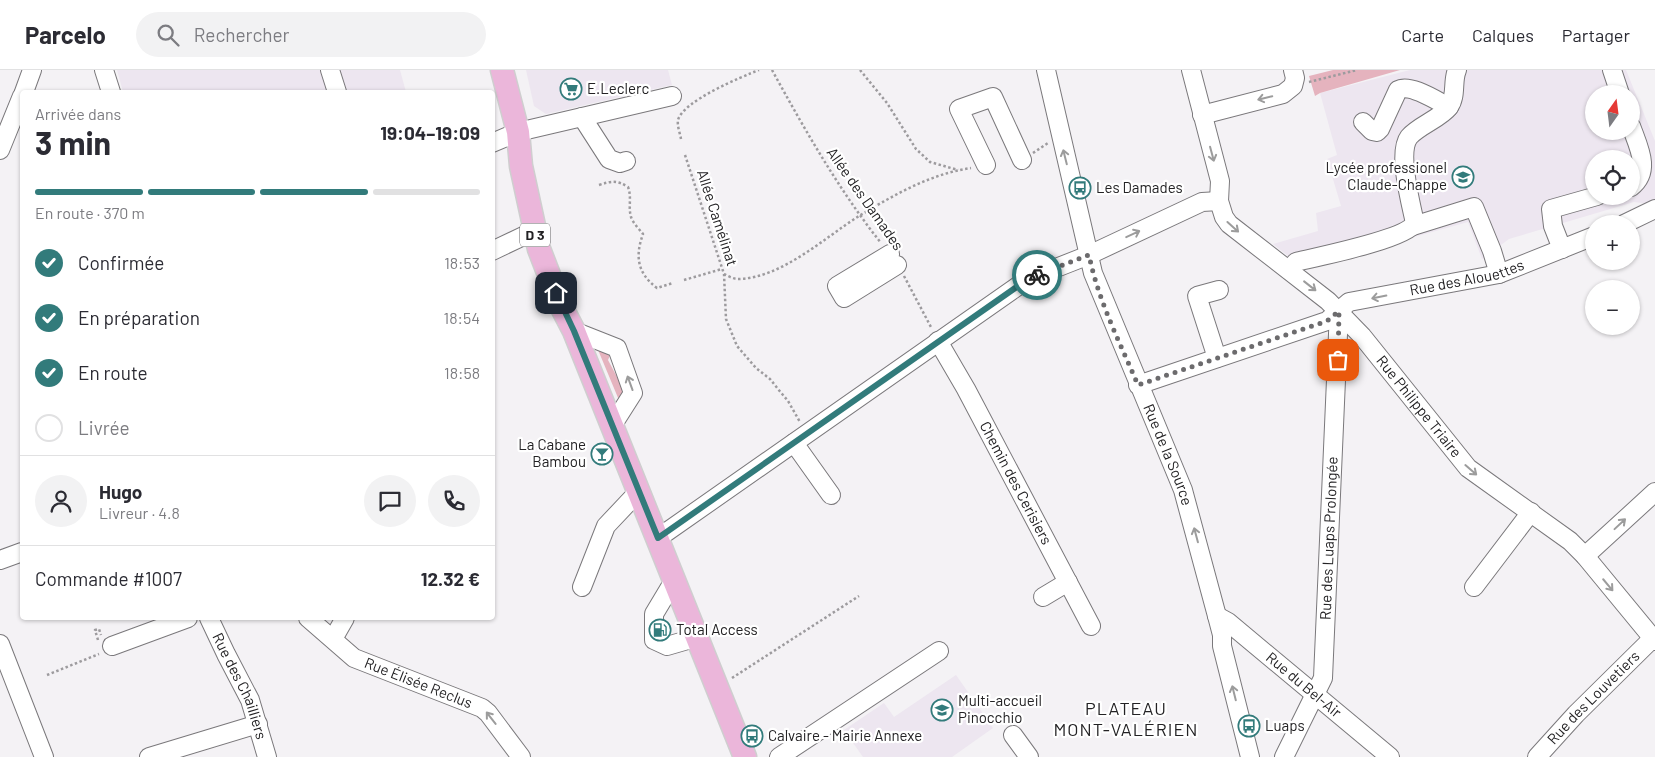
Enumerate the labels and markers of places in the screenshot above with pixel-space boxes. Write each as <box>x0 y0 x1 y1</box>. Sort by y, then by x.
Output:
supermarket icon: E.Leclerc <box>559 77 583 101</box>
place label: E.Leclerc <box>587 79 649 97</box>
place label: Lycée professionel Claude-Chappe <box>1325 158 1447 193</box>
school or university icon: Lycée professionel Claude-Chappe <box>1451 165 1475 189</box>
bus stop icon: Les Damades <box>1068 176 1092 200</box>
place label: Les Damades <box>1096 178 1183 196</box>
pin <box>535 272 577 314</box>
pin <box>1317 339 1359 381</box>
place label: La Cabane Bambou <box>518 435 586 470</box>
bar icon: La Cabane Bambou <box>590 442 614 466</box>
fuel station icon: Total Access <box>648 618 672 642</box>
place label: Total Access <box>676 620 758 638</box>
place label: Multi-accueil Pinocchio <box>958 691 1042 726</box>
school or university icon: Multi-accueil Pinocchio <box>930 698 954 722</box>
bus stop icon: Luaps <box>1237 714 1261 738</box>
place label: Luaps <box>1265 716 1305 734</box>
bus stop icon: Calvaire - Mairie Annexe <box>740 724 764 748</box>
place label: Calvaire - Mairie Annexe <box>768 726 922 744</box>

